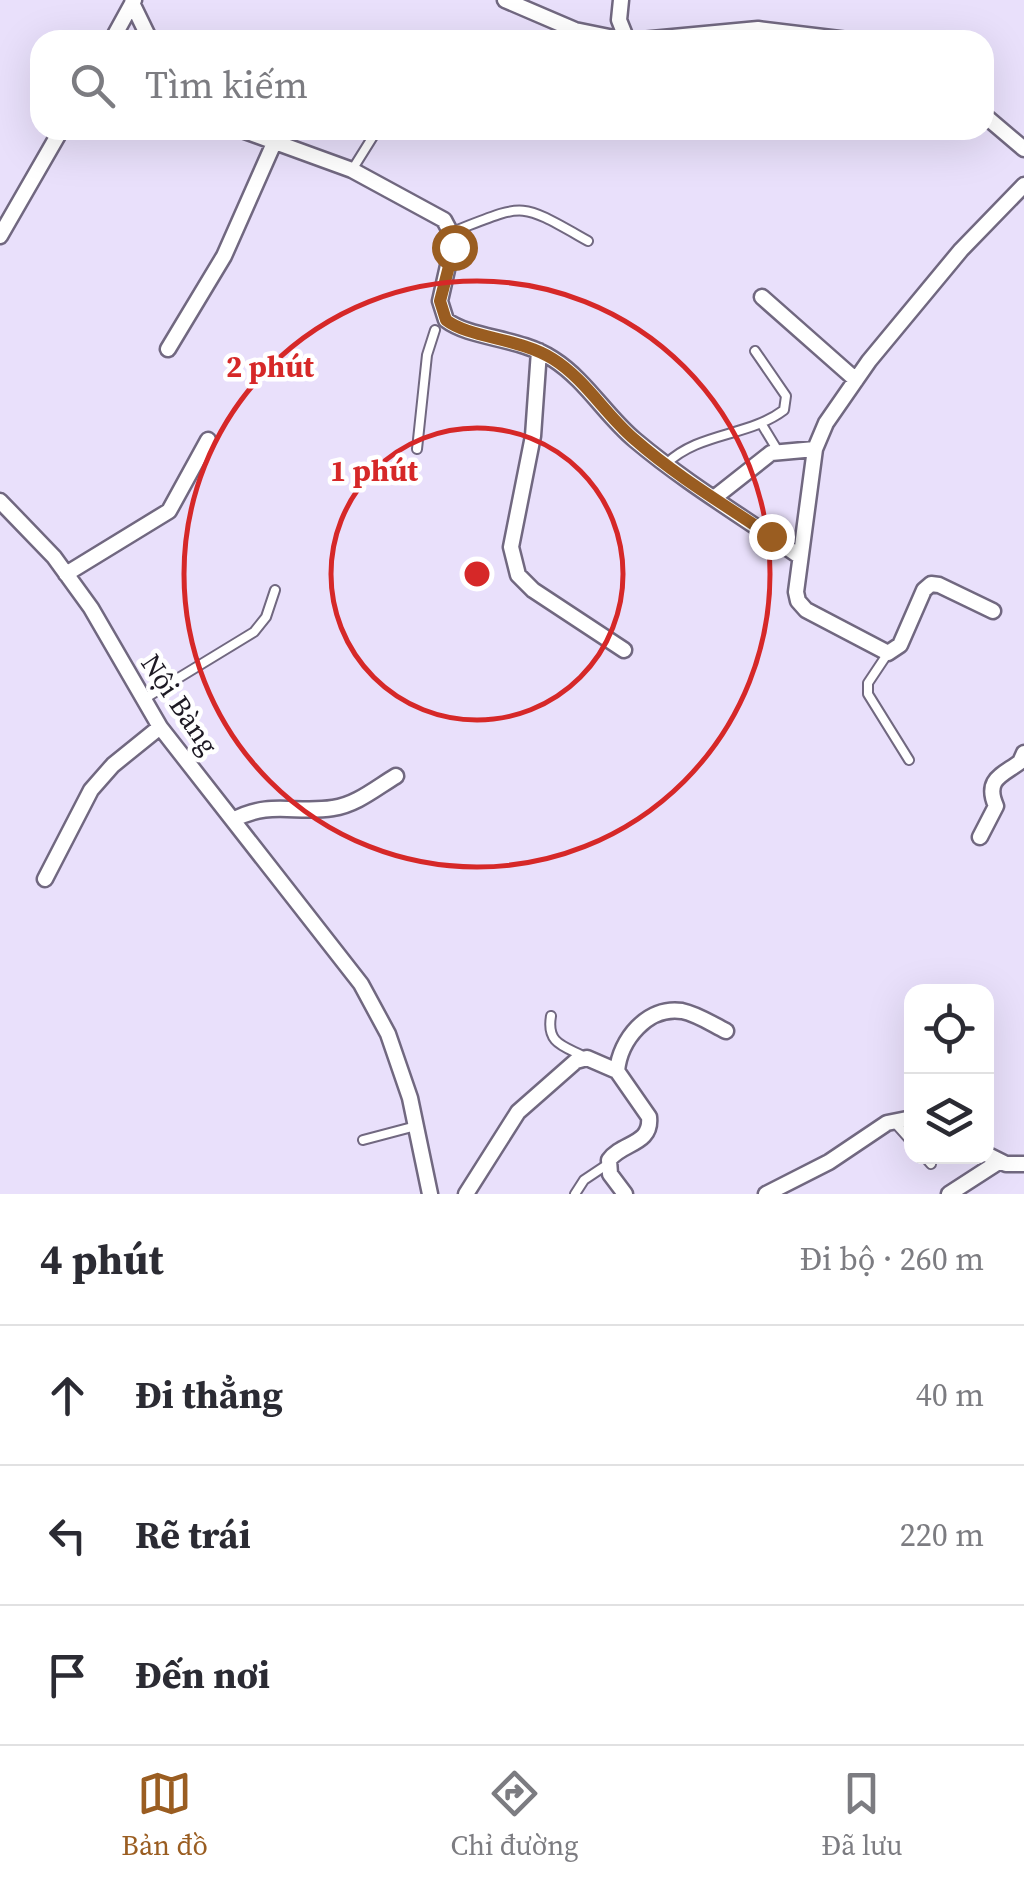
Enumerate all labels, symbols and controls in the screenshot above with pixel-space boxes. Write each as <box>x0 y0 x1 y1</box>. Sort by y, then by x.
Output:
search box <box>30 30 994 140</box>
icon: search <box>65 58 120 113</box>
text: Tìm kiếm <box>145 59 308 111</box>
route start <box>432 225 478 271</box>
text: 2 phút <box>226 346 314 387</box>
text: 1 phút <box>330 450 418 491</box>
route end <box>749 514 795 560</box>
centre of rings <box>459 556 495 592</box>
street label: Nội Bàng <box>132 646 228 762</box>
map controls <box>904 984 994 1164</box>
button: locate <box>904 984 994 1074</box>
button: layers <box>904 1074 994 1164</box>
text: 4 phút <box>40 1230 164 1288</box>
text: Đi bộ · 260 m <box>799 1237 984 1281</box>
icon: ahead <box>40 1368 95 1423</box>
text: Đi thẳng <box>135 1369 283 1421</box>
text: 40 m <box>916 1373 984 1417</box>
icon: left <box>40 1508 95 1563</box>
text: Rẽ trái <box>135 1509 251 1561</box>
text: 220 m <box>900 1513 984 1557</box>
icon: arrive <box>40 1648 95 1703</box>
text: Đến nơi <box>135 1649 270 1701</box>
tab: Bản đồ <box>121 1766 208 1864</box>
tab: Chỉ đường <box>450 1766 579 1864</box>
tab: Đã lưu <box>821 1766 903 1864</box>

